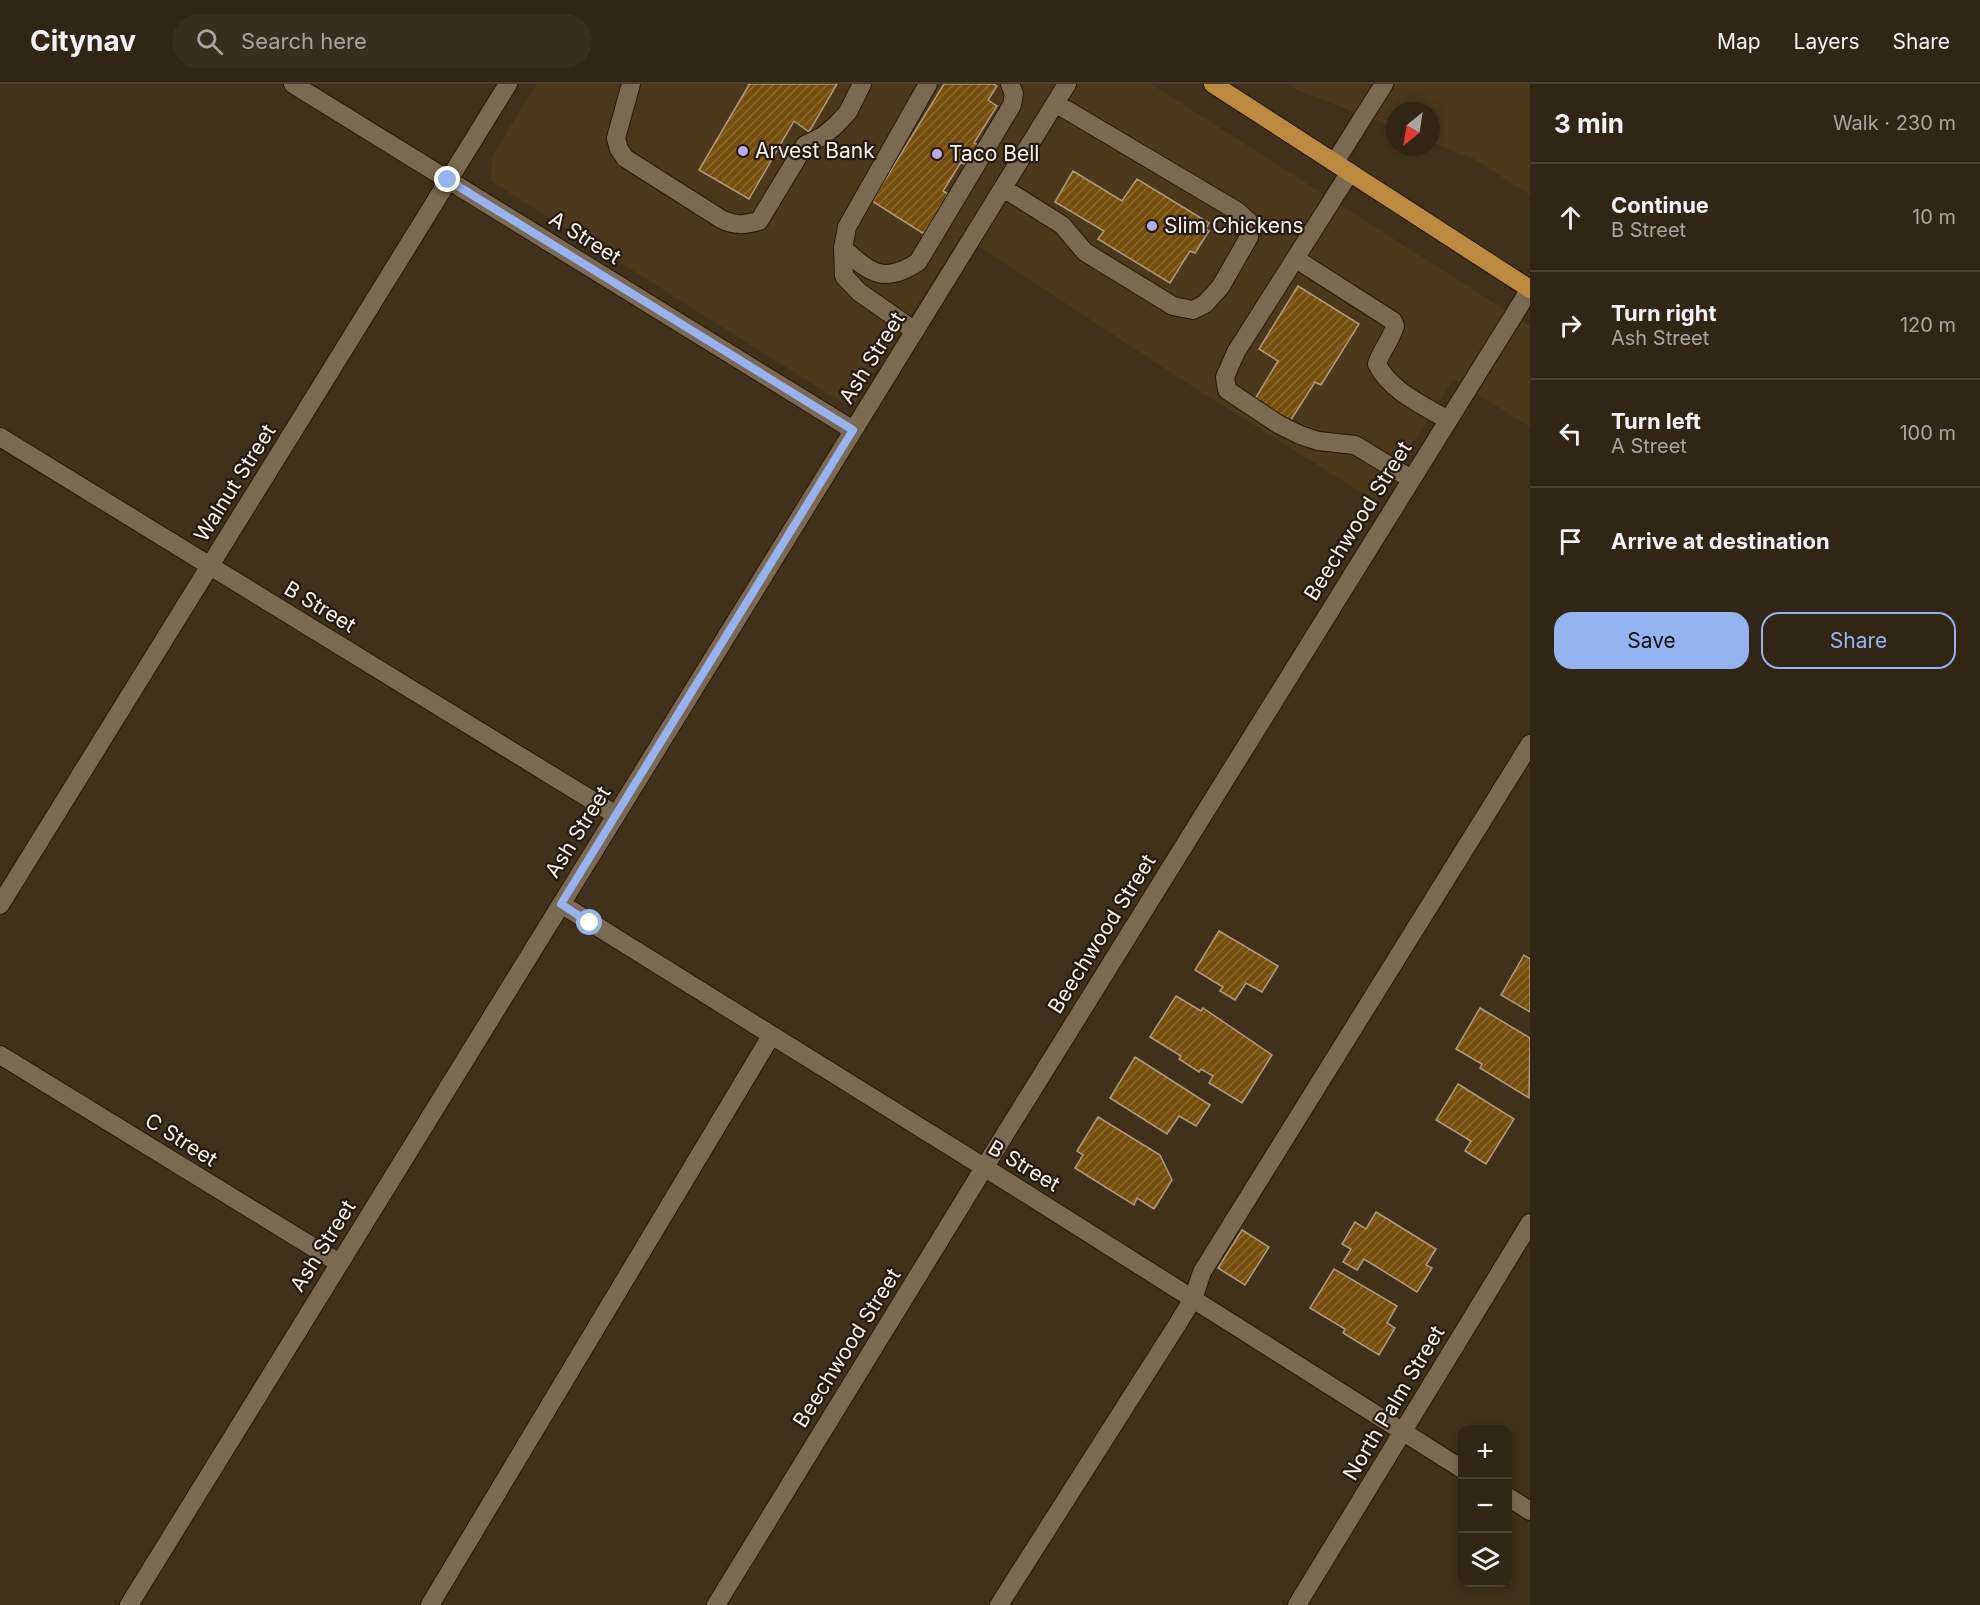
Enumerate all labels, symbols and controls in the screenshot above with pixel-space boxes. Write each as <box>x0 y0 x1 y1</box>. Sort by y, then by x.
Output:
search box <box>172 14 592 68</box>
text: Citynav <box>30 24 136 58</box>
icon: search <box>193 25 226 58</box>
text: Search here <box>241 28 367 54</box>
text: Map <box>1717 29 1761 54</box>
text: Layers <box>1794 29 1860 54</box>
text: Share <box>1893 29 1950 54</box>
north arrow <box>1386 102 1440 156</box>
text: 3 min <box>1554 108 1624 139</box>
text: Walk · 230 m <box>1833 111 1956 135</box>
place label: Arvest Bank <box>755 138 875 163</box>
place label: Taco Bell <box>949 141 1039 166</box>
marker: Arvest Bank <box>736 144 750 158</box>
marker: Taco Bell <box>930 147 944 161</box>
route end <box>434 166 460 192</box>
text: Continue <box>1611 192 1709 218</box>
icon: ahead <box>1554 201 1587 234</box>
text: 10 m <box>1912 205 1956 229</box>
street label: A Street <box>545 206 626 269</box>
place label: Slim Chickens <box>1164 213 1304 238</box>
text: B Street <box>1611 218 1686 242</box>
marker: Slim Chickens <box>1145 219 1159 233</box>
text: Turn right <box>1611 300 1717 326</box>
street label: Ash Street <box>834 307 910 408</box>
icon: right <box>1554 309 1587 342</box>
text: 120 m <box>1900 313 1956 337</box>
text: Ash Street <box>1611 326 1709 350</box>
text: Turn left <box>1611 408 1701 434</box>
icon: left <box>1554 417 1587 450</box>
street label: Walnut Street <box>189 419 281 546</box>
text: 100 m <box>1899 421 1956 445</box>
text: A Street <box>1611 434 1687 458</box>
street label: Beechwood Street <box>1299 437 1417 605</box>
icon: arrive <box>1554 525 1587 558</box>
text: Arrive at destination <box>1611 528 1830 554</box>
street label: B Street <box>280 576 361 638</box>
button: Save <box>1554 612 1749 669</box>
button: Share <box>1761 612 1956 669</box>
street label: Ash Street <box>540 781 616 882</box>
street label: Beechwood Street <box>1043 850 1161 1018</box>
route start <box>576 909 602 935</box>
street label: C Street <box>141 1108 222 1172</box>
street label: B Street <box>984 1135 1065 1197</box>
street label: Ash Street <box>285 1195 361 1296</box>
street label: Beechwood Street <box>788 1264 906 1432</box>
street label: North Palm Street <box>1338 1321 1450 1484</box>
map controls <box>1458 1425 1512 1587</box>
button: + <box>1458 1425 1512 1479</box>
button: − <box>1458 1479 1512 1533</box>
button: layers <box>1458 1533 1512 1587</box>

